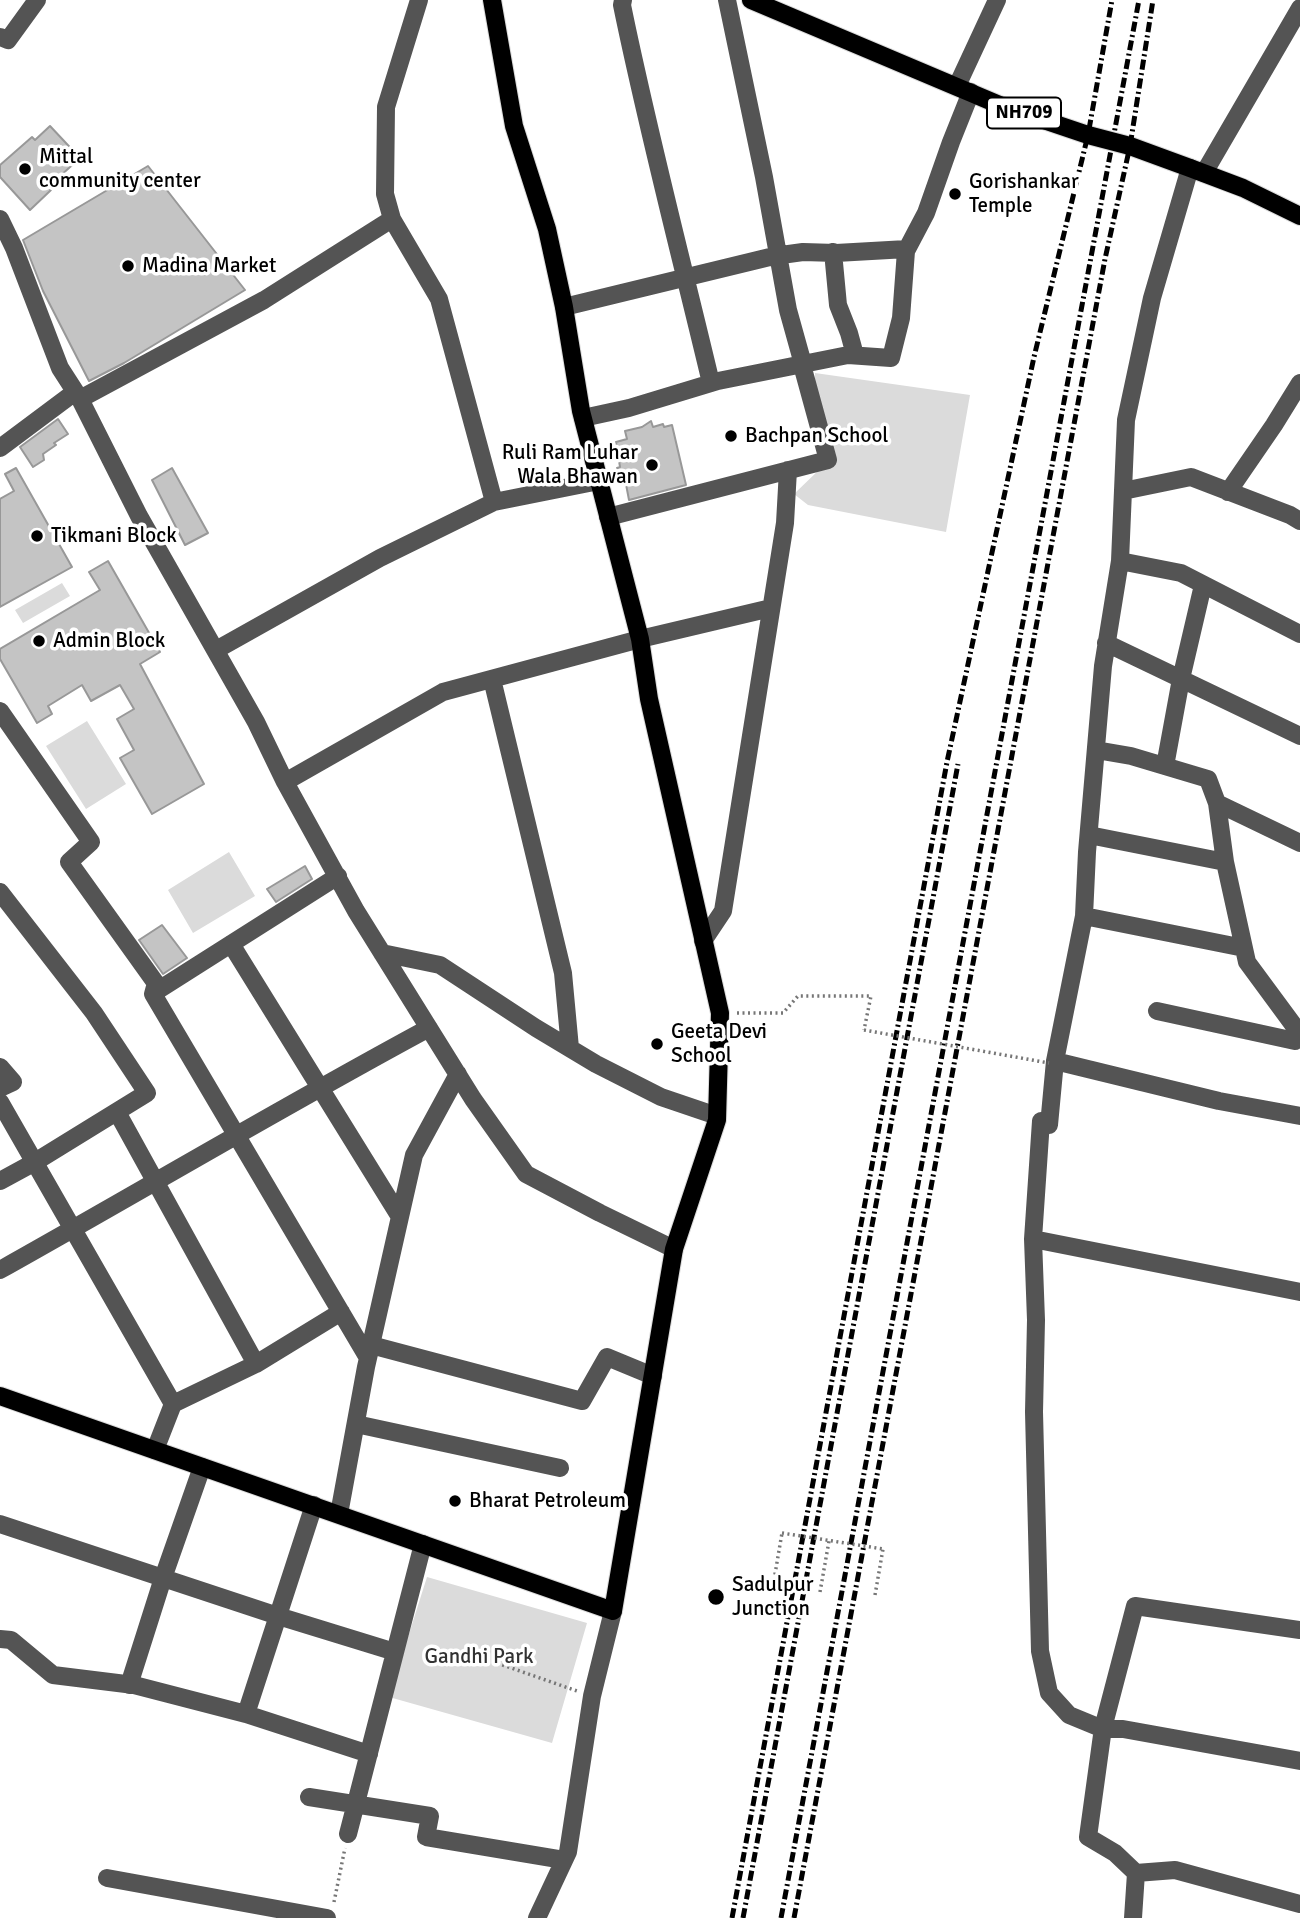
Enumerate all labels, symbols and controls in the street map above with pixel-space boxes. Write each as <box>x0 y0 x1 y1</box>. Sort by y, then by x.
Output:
road number: NH709 <box>987 97 1061 128</box>
place label: Mittal community center <box>39 144 201 194</box>
marker: Mittal community center <box>17 161 33 177</box>
place label: Gorishankar Temple <box>969 169 1079 219</box>
marker: Gorishankar Temple <box>947 186 963 202</box>
place label: Madina Market <box>142 253 276 279</box>
marker: Madina Market <box>120 258 136 274</box>
place label: Bachpan School <box>745 423 888 449</box>
marker: Bachpan School <box>723 428 739 444</box>
place label: Ruli Ram Luhar Wala Bhawan <box>502 440 638 490</box>
marker: Ruli Ram Luhar Wala Bhawan <box>644 457 660 473</box>
place label: Tikmani Block <box>51 523 177 549</box>
marker: Tikmani Block <box>29 528 45 544</box>
place label: Admin Block <box>53 628 165 654</box>
marker: Admin Block <box>31 633 47 649</box>
place label: Geeta Devi School <box>671 1019 767 1069</box>
marker: Geeta Devi School <box>649 1036 665 1052</box>
place label: Bharat Petroleum <box>469 1488 626 1514</box>
marker: Bharat Petroleum <box>447 1493 463 1509</box>
place label: Sadulpur Junction <box>732 1572 813 1622</box>
marker: Sadulpur Junction <box>706 1587 726 1607</box>
park label: Gandhi Park <box>425 1644 533 1670</box>

